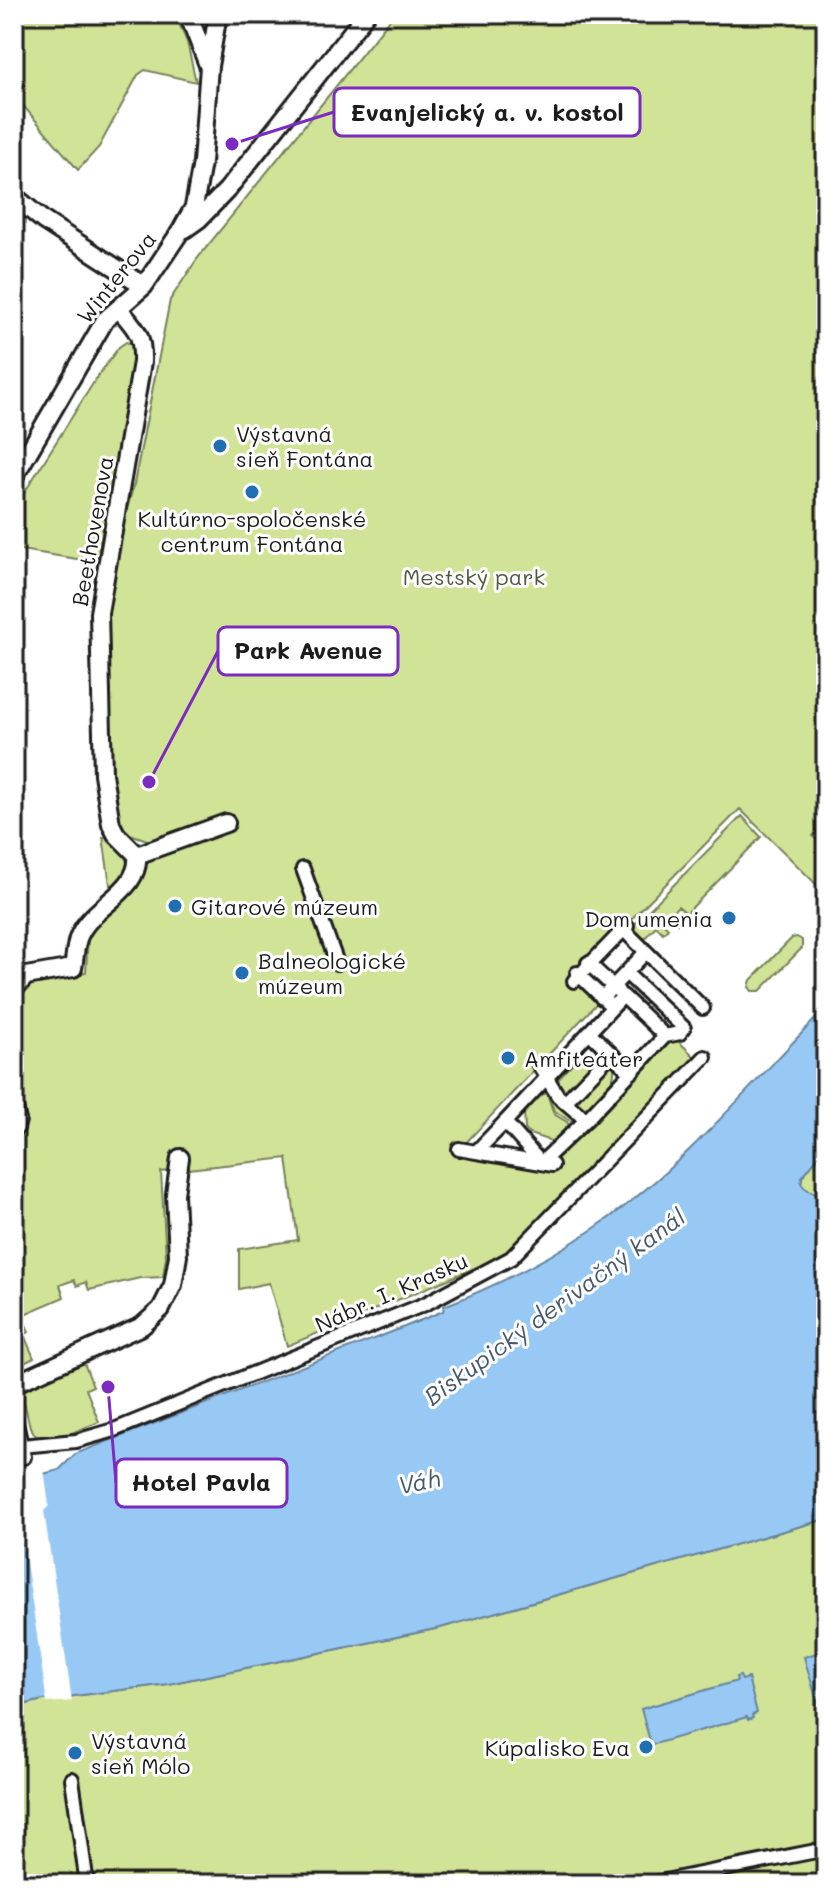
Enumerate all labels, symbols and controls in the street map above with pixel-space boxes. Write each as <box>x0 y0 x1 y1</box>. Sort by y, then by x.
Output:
callout: Evanjelický a. v. kostol <box>334 88 640 136</box>
text: Evanjelický a. v. kostol <box>350 96 624 127</box>
street label: Winterova <box>70 225 162 329</box>
place label: Výstavná sieň Fontána <box>236 419 373 473</box>
marker: Výstavná sieň Fontána <box>211 437 229 455</box>
street label: Beethovenova <box>65 454 119 608</box>
marker: Kultúrno-spoločenské centrum Fontána <box>243 483 261 501</box>
place label: Kultúrno-spoločenské centrum Fontána <box>138 504 366 558</box>
park label: Mestský park <box>403 562 545 591</box>
callout: Park Avenue <box>218 627 398 675</box>
text: Park Avenue <box>234 634 382 665</box>
place label: Gitarové múzeum <box>191 892 378 921</box>
marker: Gitarové múzeum <box>166 897 184 915</box>
place label: Dom umenia <box>584 904 713 933</box>
marker: Dom umenia <box>720 909 738 927</box>
place label: Balneologické múzeum <box>258 946 406 1000</box>
marker: Balneologické múzeum <box>233 964 251 982</box>
place label: Amfiteáter <box>524 1044 643 1073</box>
marker: Amfiteáter <box>499 1049 517 1067</box>
water label: Biskupický derivačný kanál <box>417 1201 691 1411</box>
street label: Nábr. I. Krasku <box>310 1245 472 1339</box>
callout: Hotel Pavla <box>116 1459 287 1507</box>
water label: Váh <box>395 1462 443 1500</box>
text: Hotel Pavla <box>131 1466 271 1497</box>
place label: Výstavná sieň Mólo <box>91 1726 190 1780</box>
place label: Kúpalisko Eva <box>485 1733 630 1762</box>
marker: Kúpalisko Eva <box>637 1738 655 1756</box>
marker: Výstavná sieň Mólo <box>66 1744 84 1762</box>

